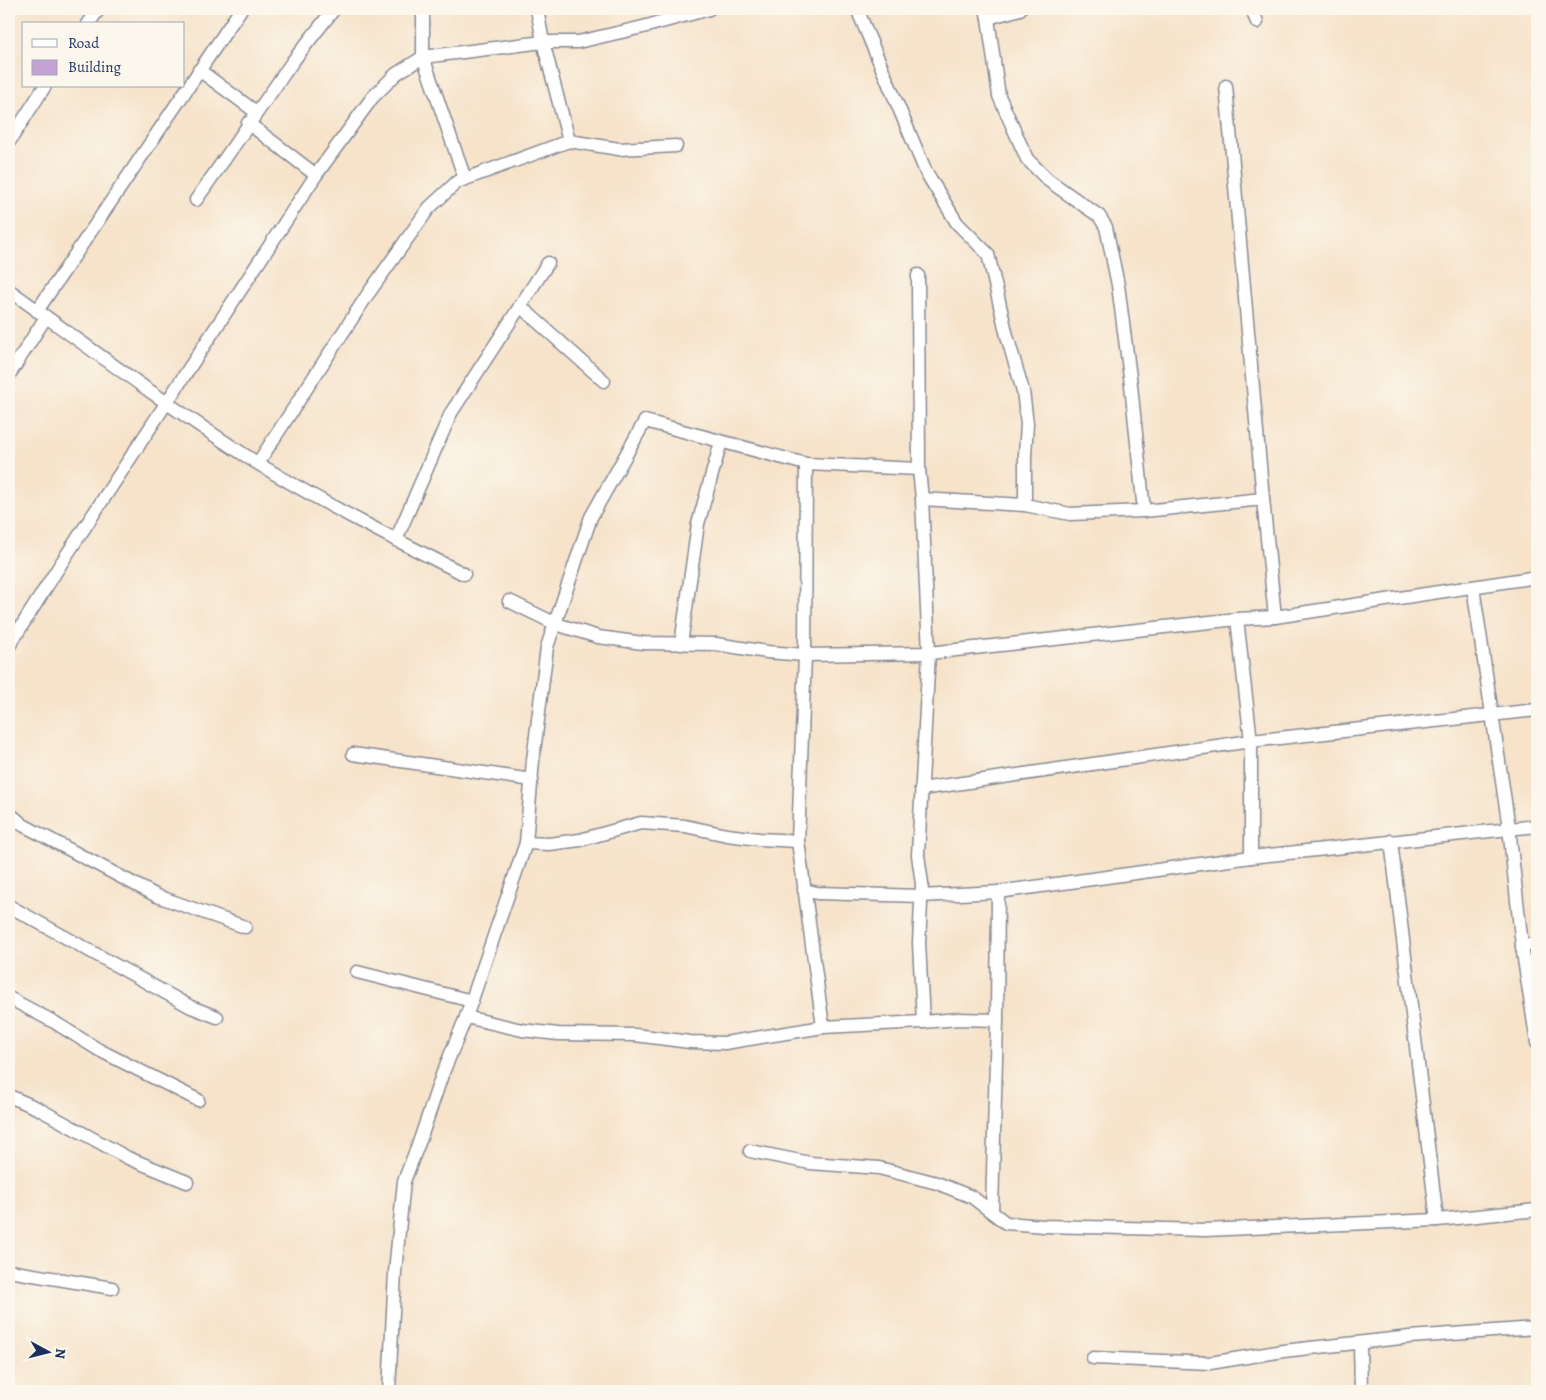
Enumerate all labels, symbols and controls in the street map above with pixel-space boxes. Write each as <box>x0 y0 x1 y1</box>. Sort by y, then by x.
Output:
legend <box>22 22 185 88</box>
text: Road <box>68 33 100 53</box>
text: Building <box>68 57 121 77</box>
north arrow <box>22 1328 72 1378</box>
text: N <box>50 1347 70 1360</box>

